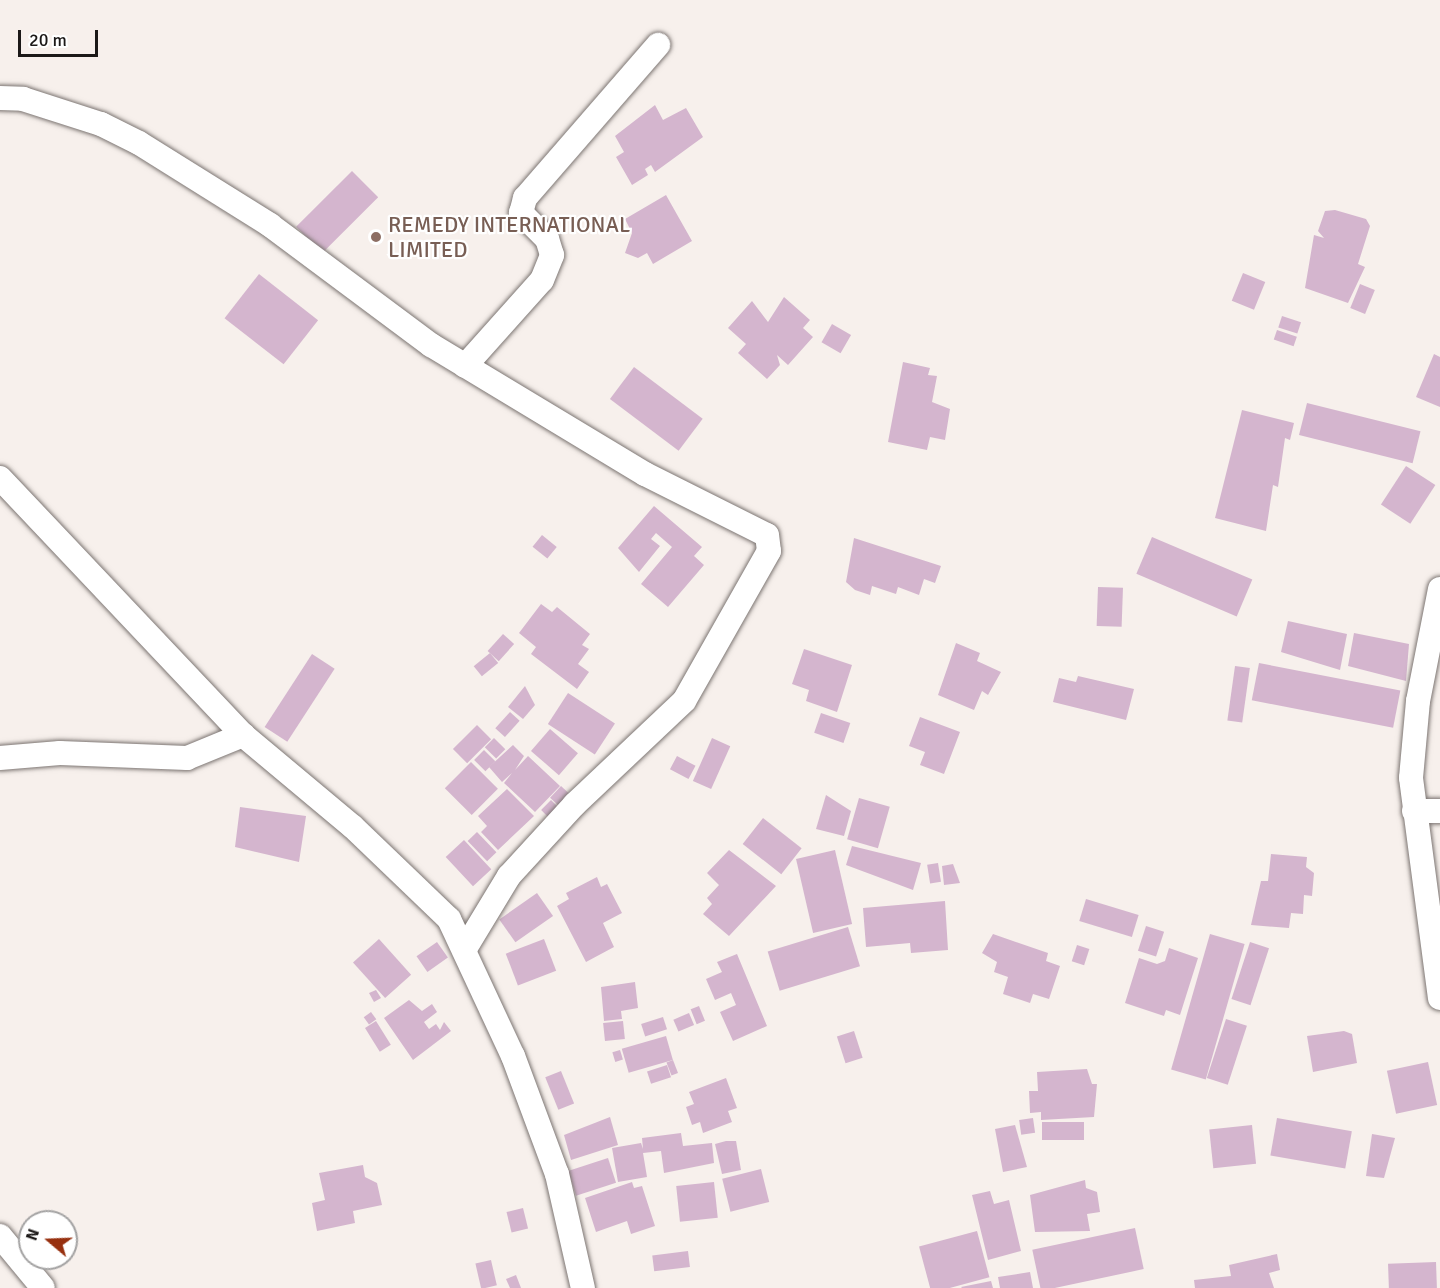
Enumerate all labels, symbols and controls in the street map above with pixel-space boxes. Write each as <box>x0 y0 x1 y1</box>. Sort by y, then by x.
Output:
scale bar <box>21 18 100 56</box>
text: 20 m <box>29 29 67 51</box>
place label: REMEDY INTERNATIONAL LIMITED <box>388 211 630 262</box>
marker: REMEDY INTERNATIONAL LIMITED <box>369 230 383 244</box>
north arrow <box>18 1210 78 1270</box>
text: N <box>22 1226 44 1243</box>

